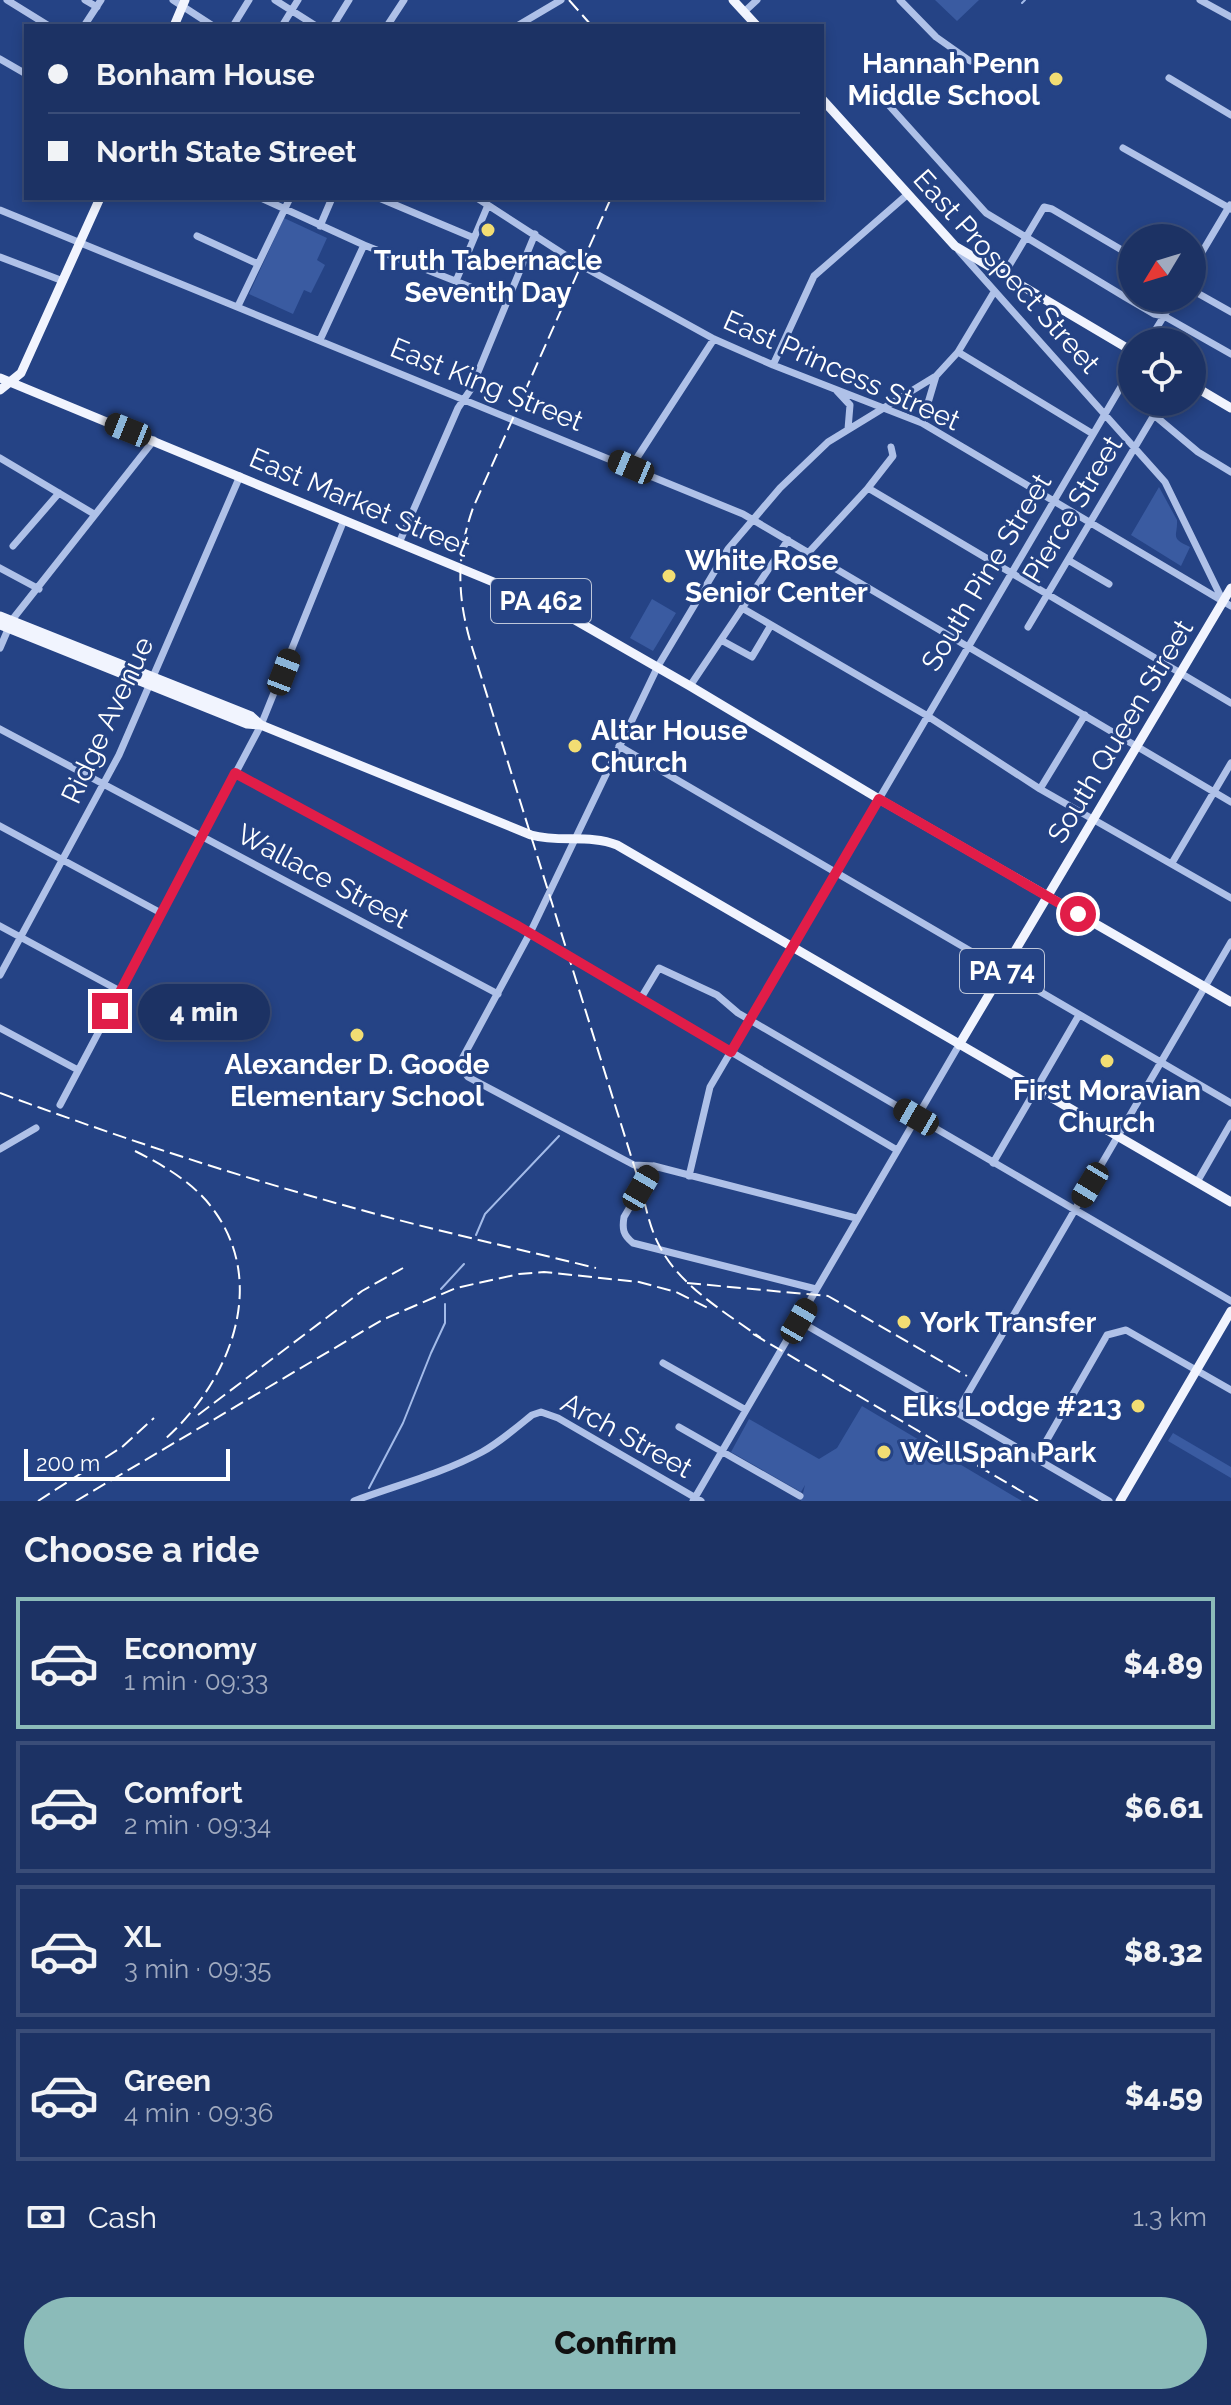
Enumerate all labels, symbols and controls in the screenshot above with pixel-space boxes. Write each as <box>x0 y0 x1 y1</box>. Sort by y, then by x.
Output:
place label: Hannah Penn Middle School <box>847 47 1040 112</box>
text: Bonham House <box>96 57 315 92</box>
marker: Hannah Penn Middle School <box>1047 70 1065 88</box>
text: North State Street <box>96 134 357 169</box>
street label: East Prospect Street <box>907 163 1107 380</box>
marker: Truth Tabernacle Seventh Day <box>479 221 497 239</box>
north arrow <box>1118 224 1206 312</box>
map controls <box>1118 224 1206 416</box>
place label: Truth Tabernacle Seventh Day <box>374 244 602 309</box>
street label: East Princess Street <box>718 303 966 438</box>
button: locate <box>1118 328 1206 416</box>
street label: East King Street <box>386 331 588 438</box>
car <box>101 410 155 450</box>
street label: Pierce Street <box>1016 429 1130 589</box>
street label: East Market Street <box>245 441 476 564</box>
car <box>604 447 658 487</box>
street label: South Pine Street <box>915 467 1059 677</box>
place label: White Rose Senior Center <box>685 544 868 609</box>
marker: White Rose Senior Center <box>660 567 678 585</box>
road number: PA 462 <box>491 579 591 623</box>
street label: South Queen Street <box>1041 613 1200 849</box>
street label: Ridge Avenue <box>54 632 160 809</box>
car <box>264 645 304 699</box>
place label: Altar House Church <box>591 714 748 779</box>
marker: Altar House Church <box>566 737 584 755</box>
street label: Wallace Street <box>231 817 415 936</box>
route start <box>1060 896 1096 932</box>
road number: PA 74 <box>960 949 1044 993</box>
callout: 4 min <box>138 983 270 1039</box>
route end <box>92 993 128 1029</box>
text: 4 min <box>170 997 238 1027</box>
marker: Alexander D. Goode Elementary School <box>348 1026 366 1044</box>
place label: Alexander D. Goode Elementary School <box>224 1048 490 1113</box>
marker: First Moravian Church <box>1098 1052 1116 1070</box>
place label: First Moravian Church <box>1013 1074 1201 1139</box>
car <box>889 1095 943 1139</box>
car <box>1067 1158 1113 1212</box>
car <box>619 1161 663 1215</box>
car <box>777 1294 821 1348</box>
place label: York Transfer <box>920 1306 1097 1339</box>
marker: York Transfer <box>895 1313 913 1331</box>
street label: Arch Street <box>555 1386 699 1485</box>
place label: Elks Lodge #213 <box>902 1390 1122 1423</box>
marker: Elks Lodge #213 <box>1129 1397 1147 1415</box>
place label: WellSpan Park <box>900 1436 1097 1469</box>
marker: WellSpan Park <box>875 1443 893 1461</box>
scale bar <box>24 1445 230 1481</box>
text: 200 m <box>36 1450 100 1476</box>
text: Choose a ride <box>24 1528 259 1570</box>
icon: car <box>28 1627 100 1699</box>
text: Economy <box>124 1631 257 1666</box>
text: $4.89 <box>1123 1646 1203 1681</box>
text: 1 min · 09:33 <box>124 1666 268 1696</box>
icon: car <box>28 1771 100 1843</box>
text: Comfort <box>124 1775 243 1810</box>
text: $6.61 <box>1125 1790 1203 1825</box>
text: 2 min · 09:34 <box>124 1810 271 1840</box>
icon: car <box>28 1915 100 1987</box>
text: XL <box>124 1919 161 1954</box>
text: $8.32 <box>1124 1934 1203 1969</box>
text: 3 min · 09:35 <box>124 1954 272 1984</box>
icon: car <box>28 2059 100 2131</box>
text: Green <box>124 2063 211 2098</box>
text: $4.59 <box>1125 2078 1203 2113</box>
text: 4 min · 09:36 <box>124 2098 273 2128</box>
icon: cash <box>24 2195 68 2239</box>
text: Cash <box>88 2200 157 2235</box>
text: 1.3 km <box>1133 2202 1207 2232</box>
button: Confirm <box>24 2297 1207 2389</box>

